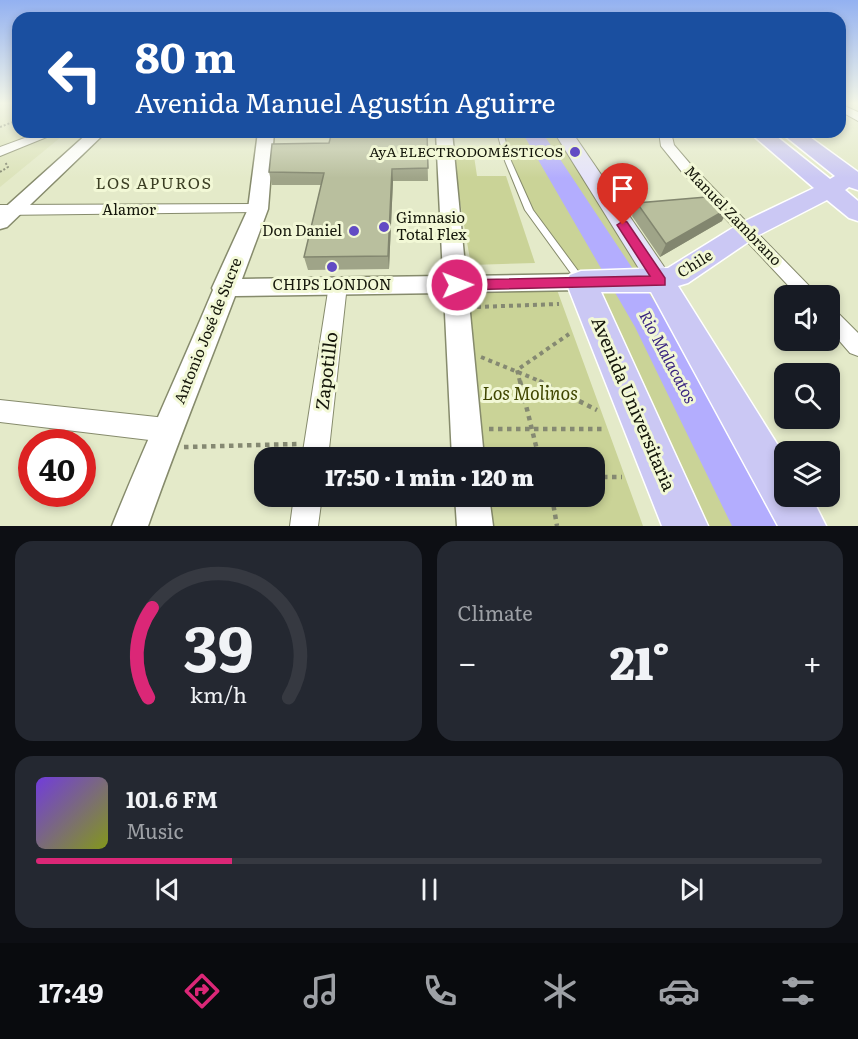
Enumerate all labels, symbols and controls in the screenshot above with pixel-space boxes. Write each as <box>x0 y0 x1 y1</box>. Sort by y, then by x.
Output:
text: 80 m <box>135 24 236 86</box>
icon: left <box>36 36 114 114</box>
text: Avenida Manuel Agustín Aguirre <box>135 81 555 121</box>
place label: AyA ELECTRODOMÉSTICOS <box>369 141 563 161</box>
marker: AyA ELECTRODOMÉSTICOS <box>568 145 582 159</box>
street label: Manuel Zambrano <box>680 160 788 271</box>
pin <box>597 163 648 225</box>
district label: LOS APUROS <box>95 170 213 194</box>
icon: arrive <box>606 172 639 205</box>
street label: Alamor <box>102 197 156 220</box>
place label: Gimnasio Total Flex <box>396 205 467 245</box>
place label: Don Daniel <box>262 218 342 241</box>
marker: Gimnasio Total Flex <box>377 220 391 234</box>
marker: Don Daniel <box>347 224 361 238</box>
street label: Chile <box>672 243 717 283</box>
position arrow <box>425 253 489 317</box>
street label: Antonio José de Sucre <box>167 254 247 407</box>
marker: CHIPS LONDON <box>325 260 339 274</box>
place label: CHIPS LONDON <box>273 272 391 295</box>
map controls <box>774 285 840 507</box>
button: sound <box>774 285 840 351</box>
water label: Rio Malacatos <box>634 306 703 407</box>
street label: Avenida Universitaria <box>585 312 683 495</box>
street label: Zapotillo <box>307 330 344 411</box>
button: search <box>774 363 840 429</box>
park label: Los Molinos <box>482 379 578 406</box>
speed limit sign: 40 <box>18 429 96 507</box>
button: layers <box>774 441 840 507</box>
text: 17:50 · 1 min · 120 m <box>325 460 534 493</box>
text: Climate <box>458 597 533 627</box>
text: 39 <box>183 599 254 691</box>
text: 21° <box>610 627 670 694</box>
text: − <box>458 636 477 685</box>
text: + <box>803 636 822 685</box>
text: km/h <box>190 678 247 710</box>
text: 101.6 FM <box>126 782 218 815</box>
text: Music <box>126 815 183 845</box>
icon: previous <box>151 873 184 906</box>
icon: pause <box>413 873 446 906</box>
icon: next <box>675 873 708 906</box>
icon: directions <box>181 970 223 1012</box>
icon: music <box>300 970 342 1012</box>
icon: phone <box>419 970 461 1012</box>
icon: climate <box>539 970 581 1012</box>
icon: car <box>658 970 700 1012</box>
icon: filters <box>777 970 819 1012</box>
text: 17:49 <box>39 971 104 1011</box>

